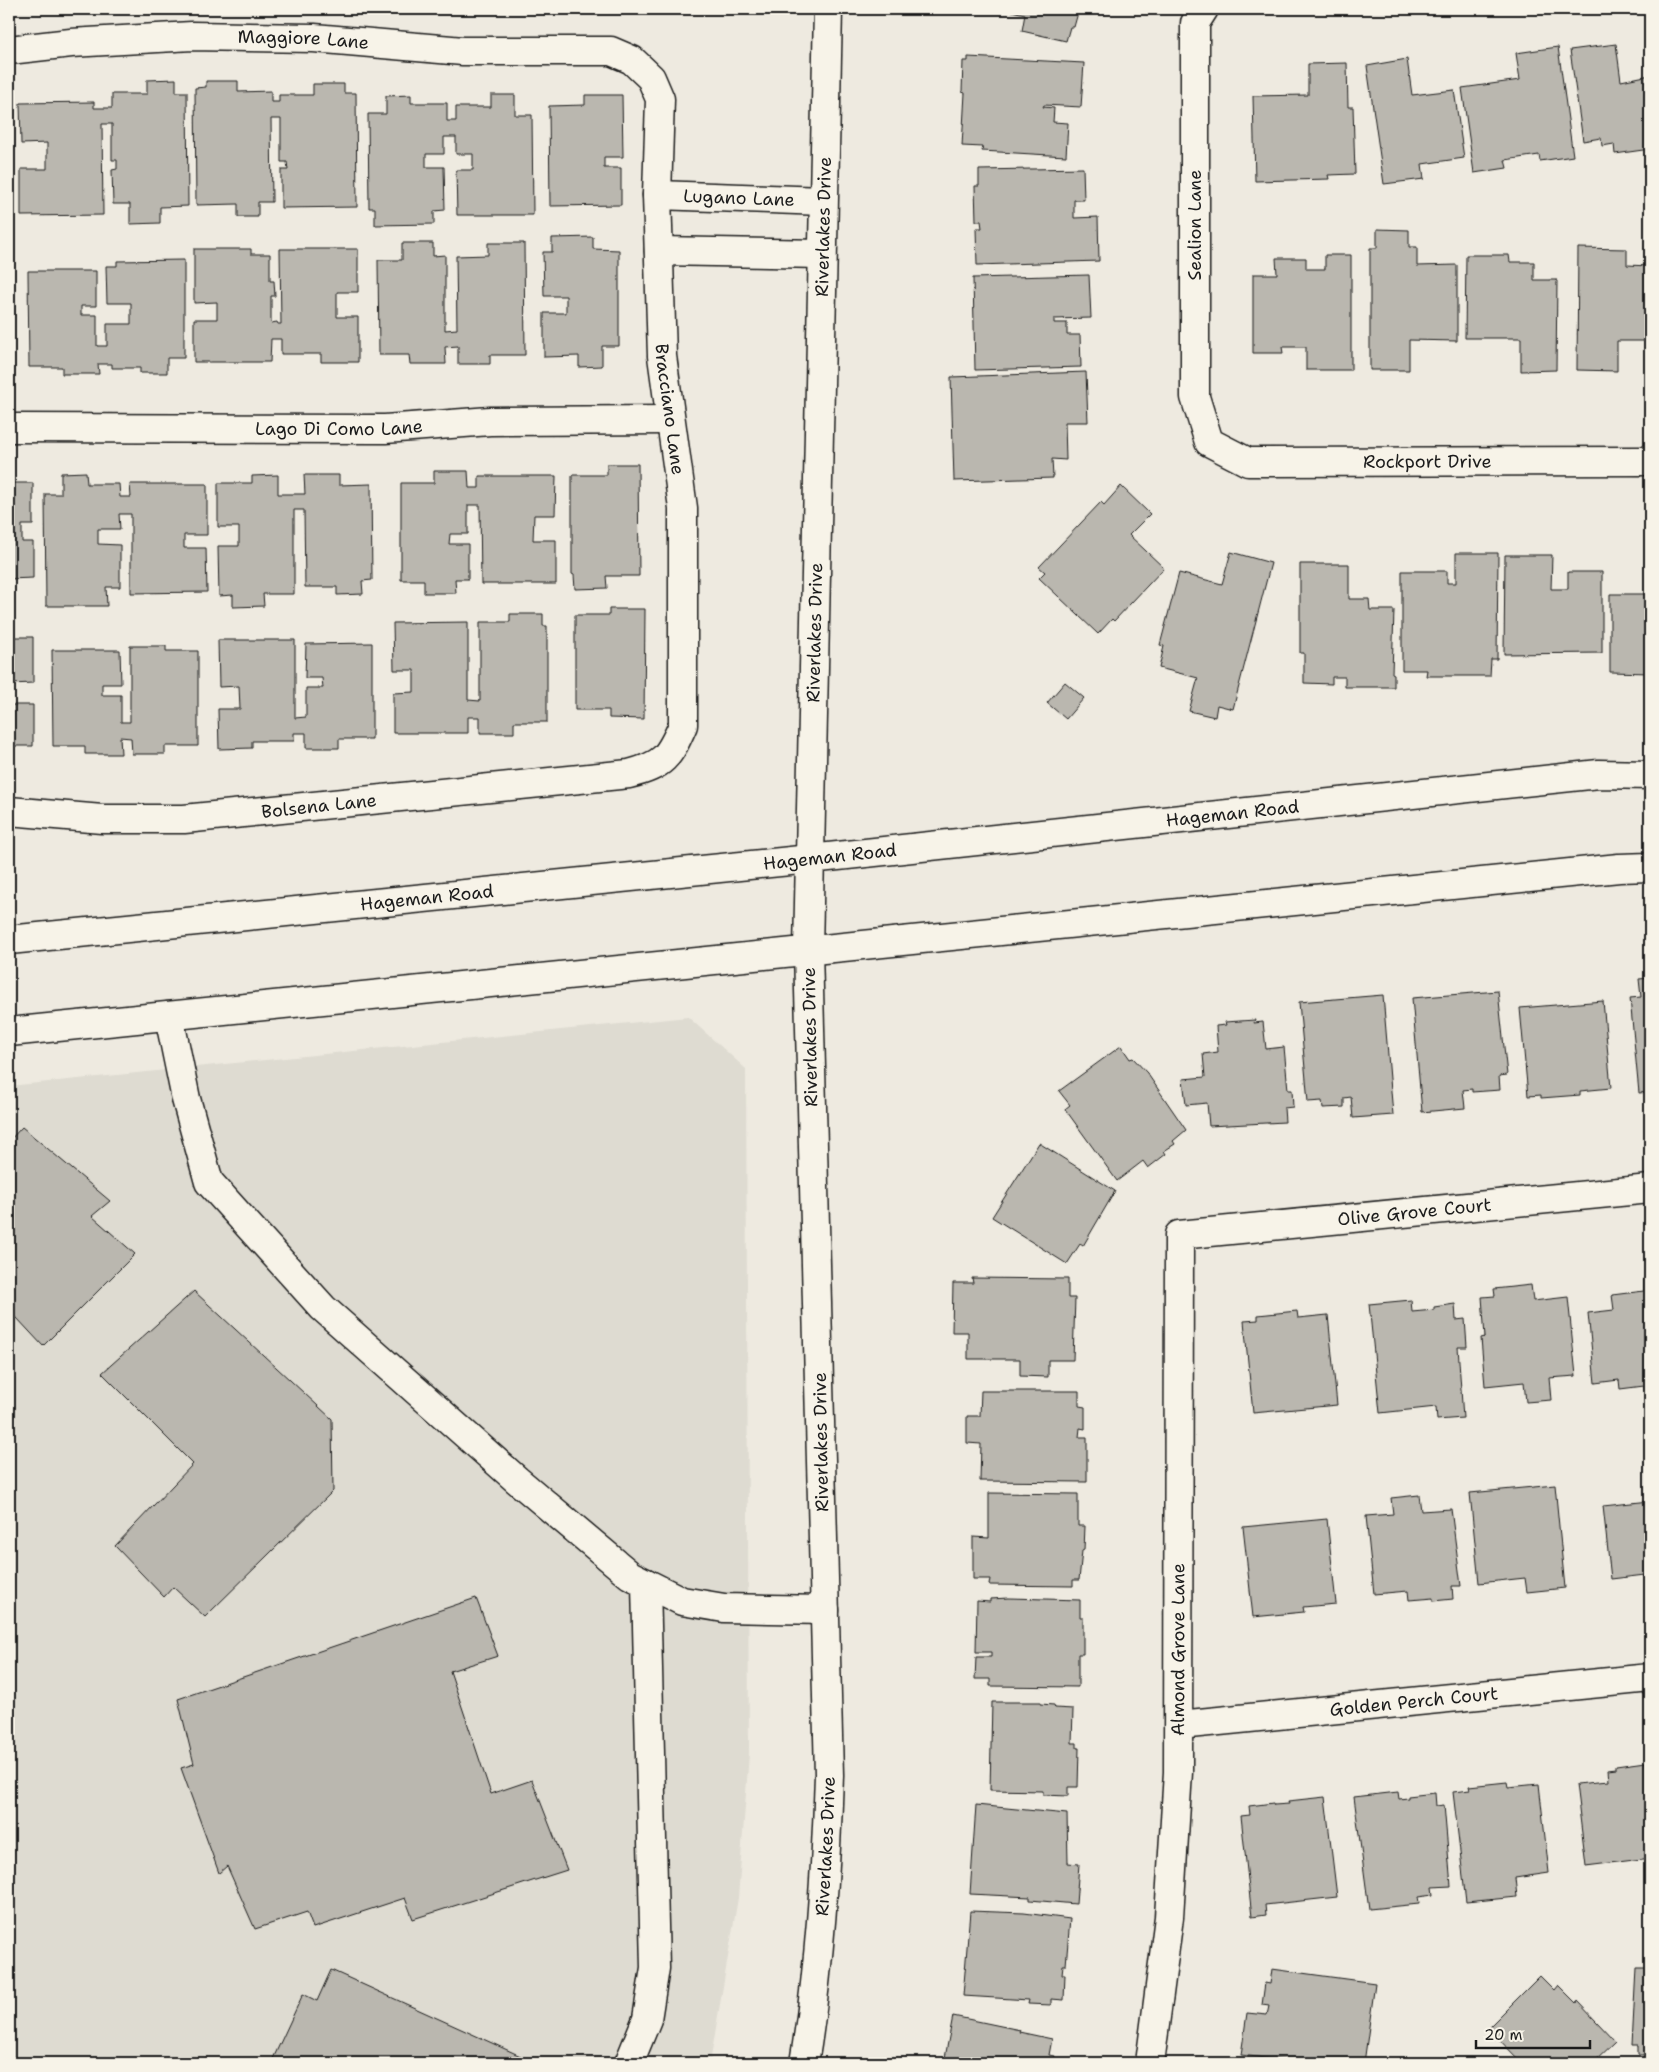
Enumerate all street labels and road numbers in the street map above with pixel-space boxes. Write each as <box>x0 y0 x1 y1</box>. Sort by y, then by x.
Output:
street label: Maggiore Lane <box>237 25 370 55</box>
street label: Riverlakes Drive <box>810 156 837 297</box>
street label: Sealion Lane <box>1183 169 1207 281</box>
street label: Lugano Lane <box>683 184 795 212</box>
street label: Bracciano Lane <box>650 343 690 476</box>
street label: Lago Di Como Lane <box>255 414 424 441</box>
street label: Rockport Drive <box>1363 449 1492 474</box>
street label: Riverlakes Drive <box>801 562 828 703</box>
street label: Bolsena Lane <box>260 788 378 824</box>
street label: Hageman Road <box>1165 794 1300 833</box>
street label: Hageman Road <box>762 838 898 876</box>
street label: Hageman Road <box>359 879 495 916</box>
street label: Riverlakes Drive <box>797 967 823 1107</box>
street label: Olive Grove Court <box>1336 1193 1493 1231</box>
street label: Riverlakes Drive <box>808 1372 834 1512</box>
street label: Almond Grove Lane <box>1166 1563 1190 1736</box>
street label: Golden Perch Court <box>1329 1681 1499 1722</box>
street label: Riverlakes Drive <box>810 1776 841 1917</box>

